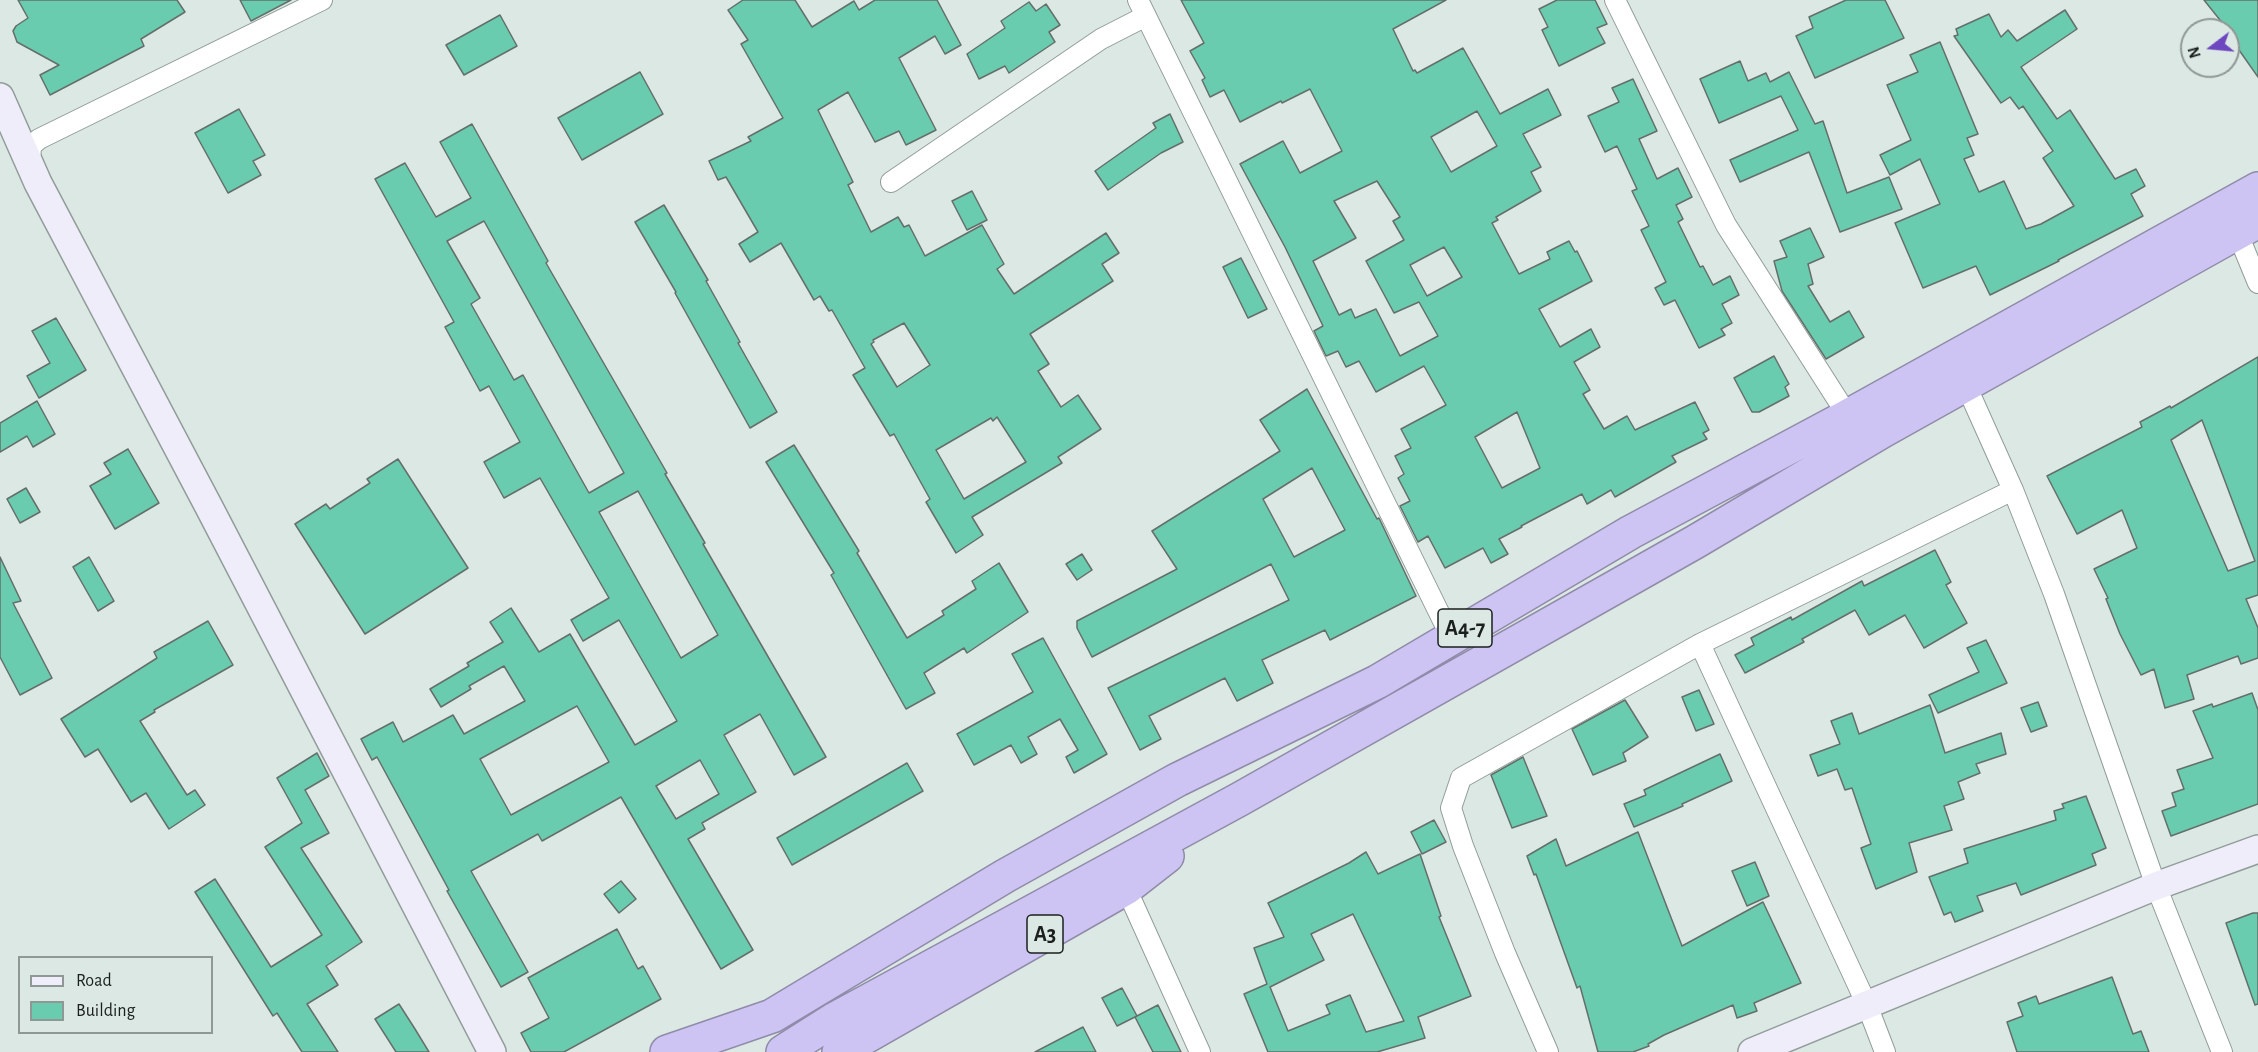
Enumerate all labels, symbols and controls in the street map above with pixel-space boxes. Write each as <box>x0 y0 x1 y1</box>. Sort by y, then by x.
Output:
north arrow <box>2180 18 2240 78</box>
text: N <box>2185 45 2204 60</box>
road number: A4-7 <box>1438 609 1492 647</box>
road number: A3 <box>1027 915 1063 953</box>
legend <box>18 956 213 1034</box>
text: Road <box>76 972 112 990</box>
text: Building <box>76 1002 135 1020</box>

